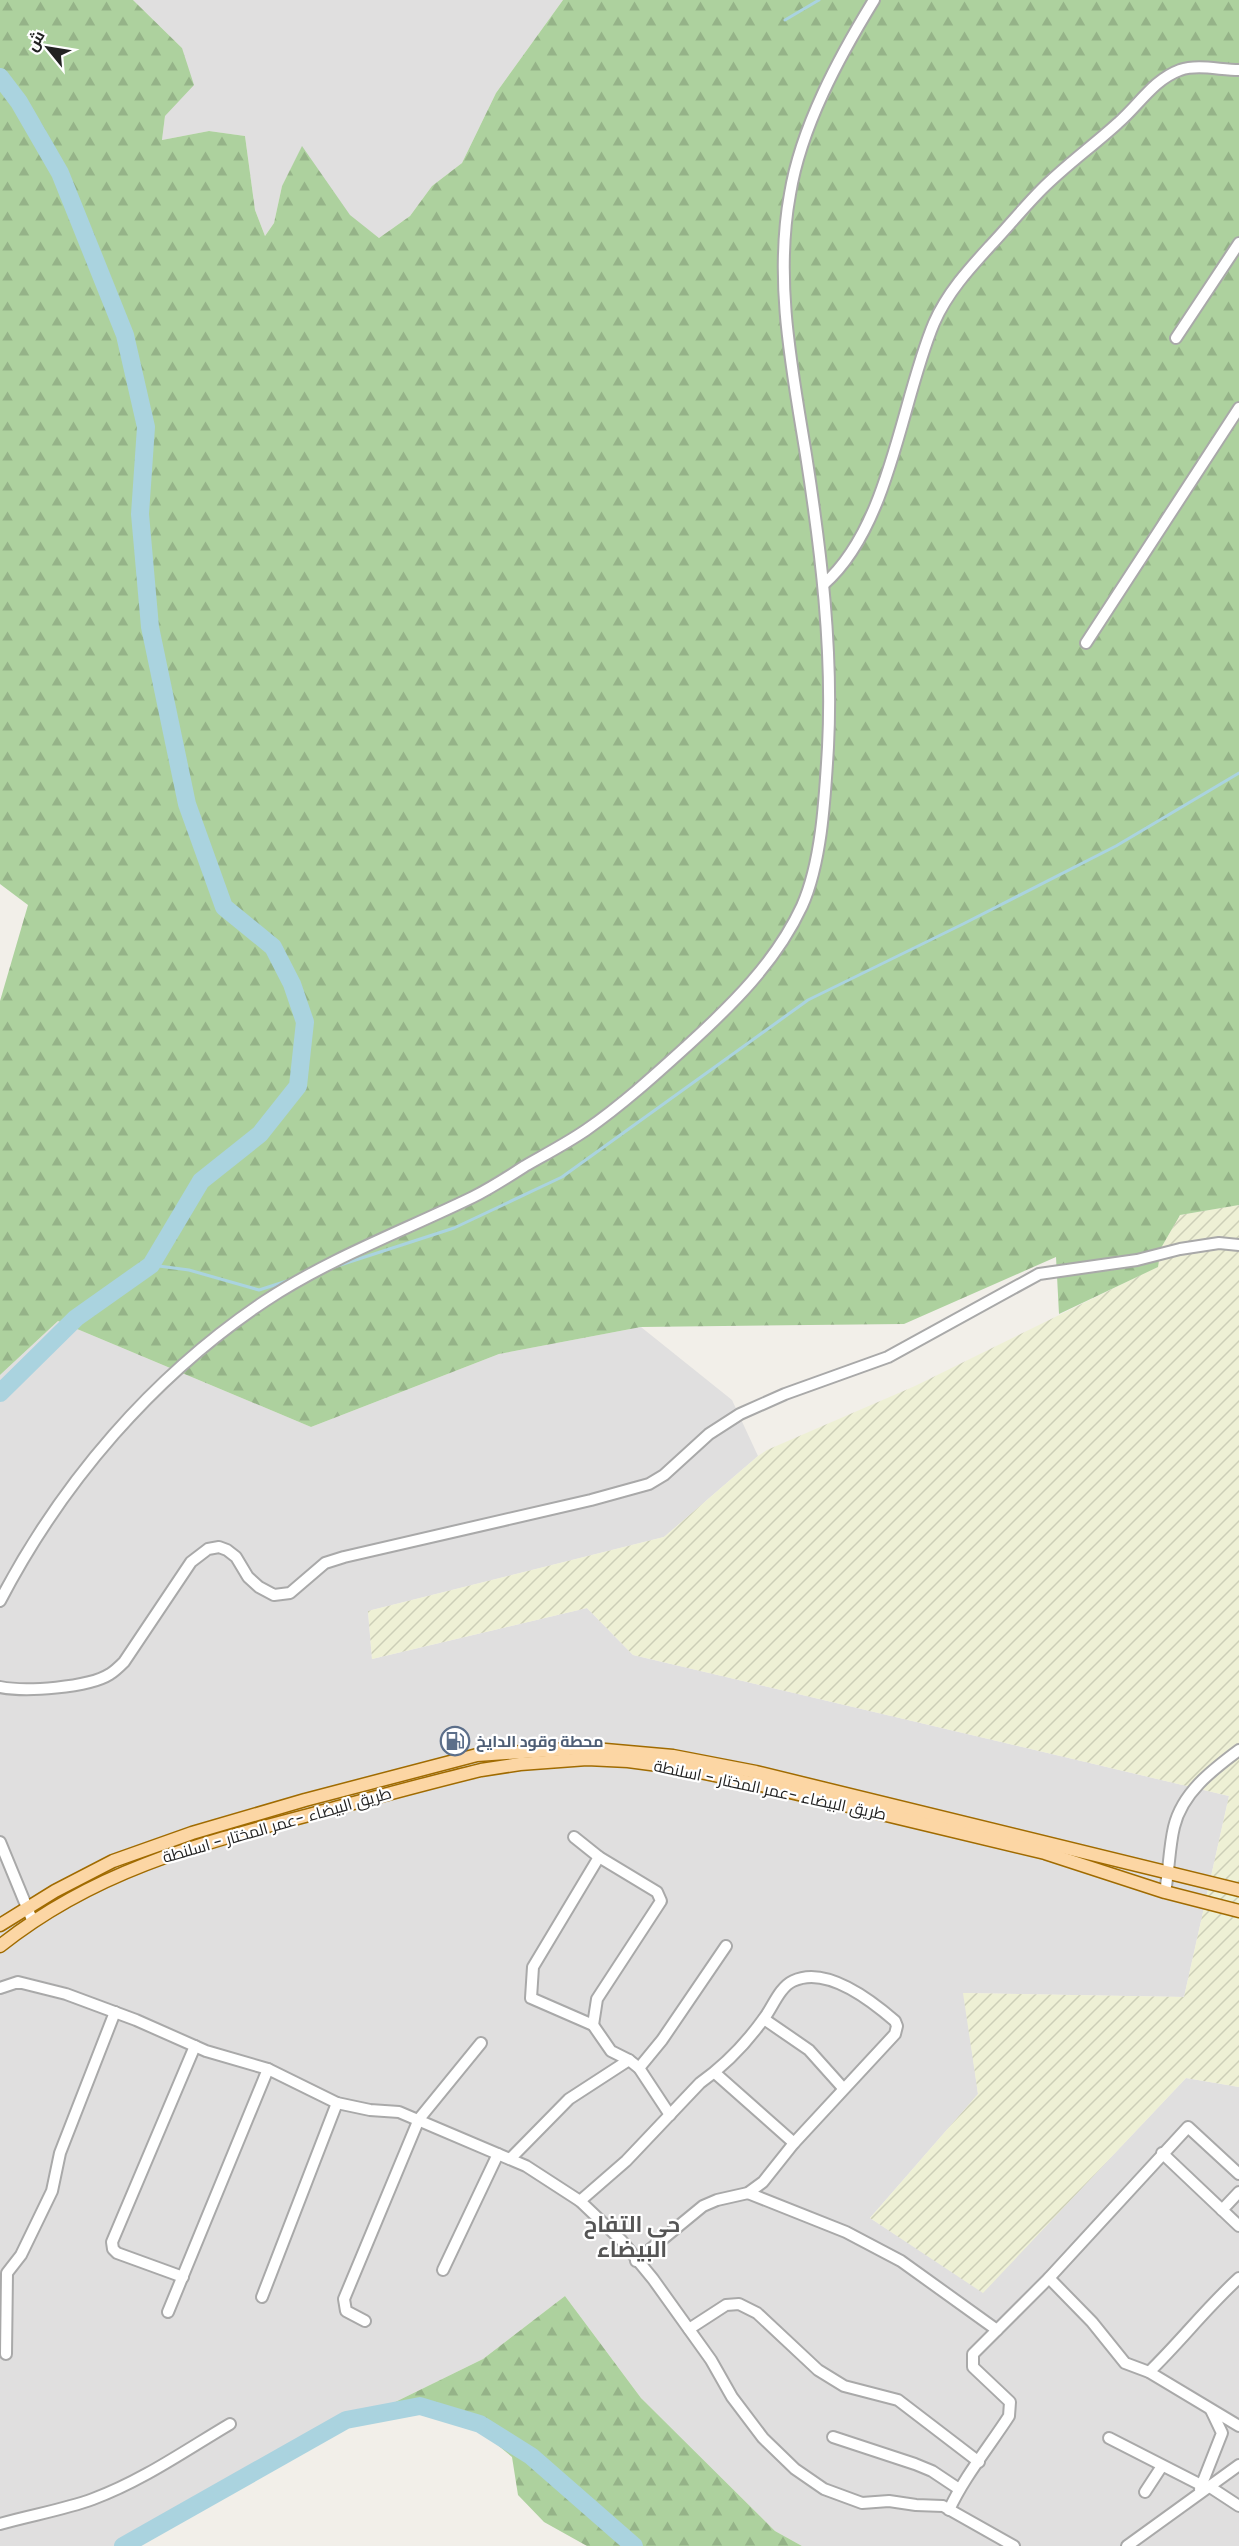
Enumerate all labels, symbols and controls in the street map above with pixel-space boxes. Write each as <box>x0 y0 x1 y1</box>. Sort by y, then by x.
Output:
north arrow <box>18 18 78 78</box>
text: ش <box>20 26 51 55</box>
fuel station icon: محطة وقود الدايخ <box>439 1725 471 1757</box>
place label: محطة وقود الدايخ <box>476 1730 604 1753</box>
street label: طريق البيضاء -عمر المختار - اسلنطة <box>652 1754 888 1826</box>
street label: طريق البيضاء -عمر المختار - اسلنطة <box>160 1781 394 1869</box>
district label: حي التفاح البيضاء <box>584 2209 680 2265</box>

